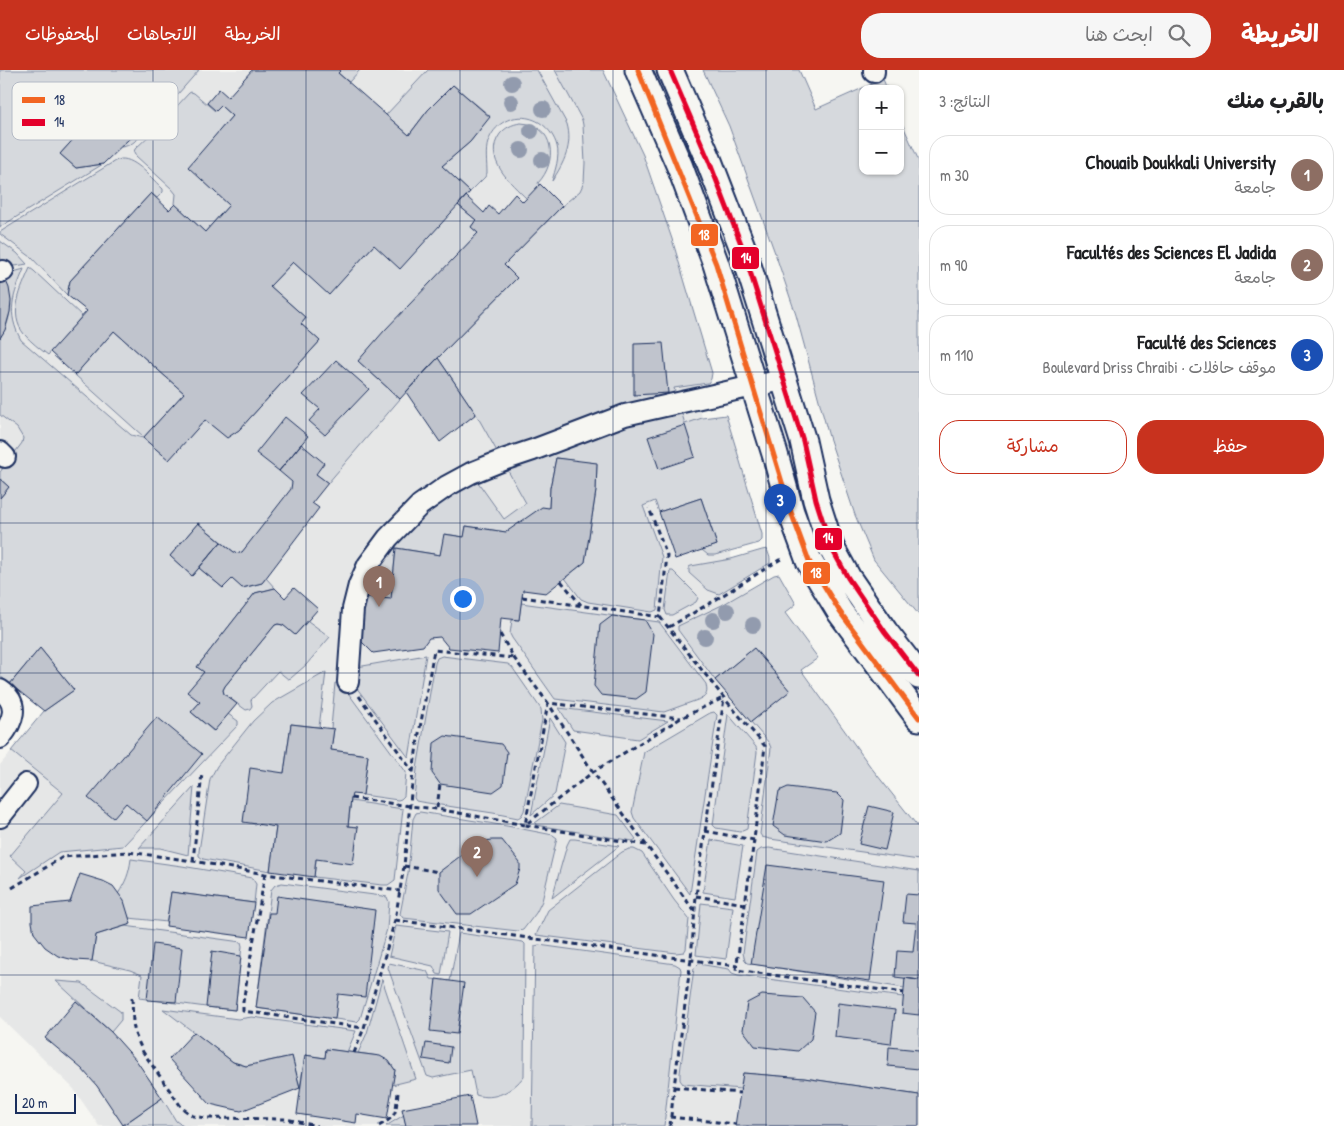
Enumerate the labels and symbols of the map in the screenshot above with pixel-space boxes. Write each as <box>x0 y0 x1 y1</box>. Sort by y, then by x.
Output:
legend <box>12 82 178 140</box>
text: 18 <box>54 90 65 109</box>
text: 14 <box>54 112 64 131</box>
line badge: 18 <box>690 223 719 247</box>
text: 18 <box>698 225 710 244</box>
line badge: 14 <box>731 246 760 270</box>
text: 14 <box>741 248 752 267</box>
pin: 3 <box>764 484 796 525</box>
line badge: 14 <box>814 527 843 551</box>
text: 14 <box>823 528 834 547</box>
line badge: 18 <box>802 561 831 585</box>
text: 18 <box>810 563 822 582</box>
pin: 1 <box>363 566 395 607</box>
your location <box>450 586 476 612</box>
pin: 2 <box>461 836 493 877</box>
scale bar <box>15 1091 76 1114</box>

